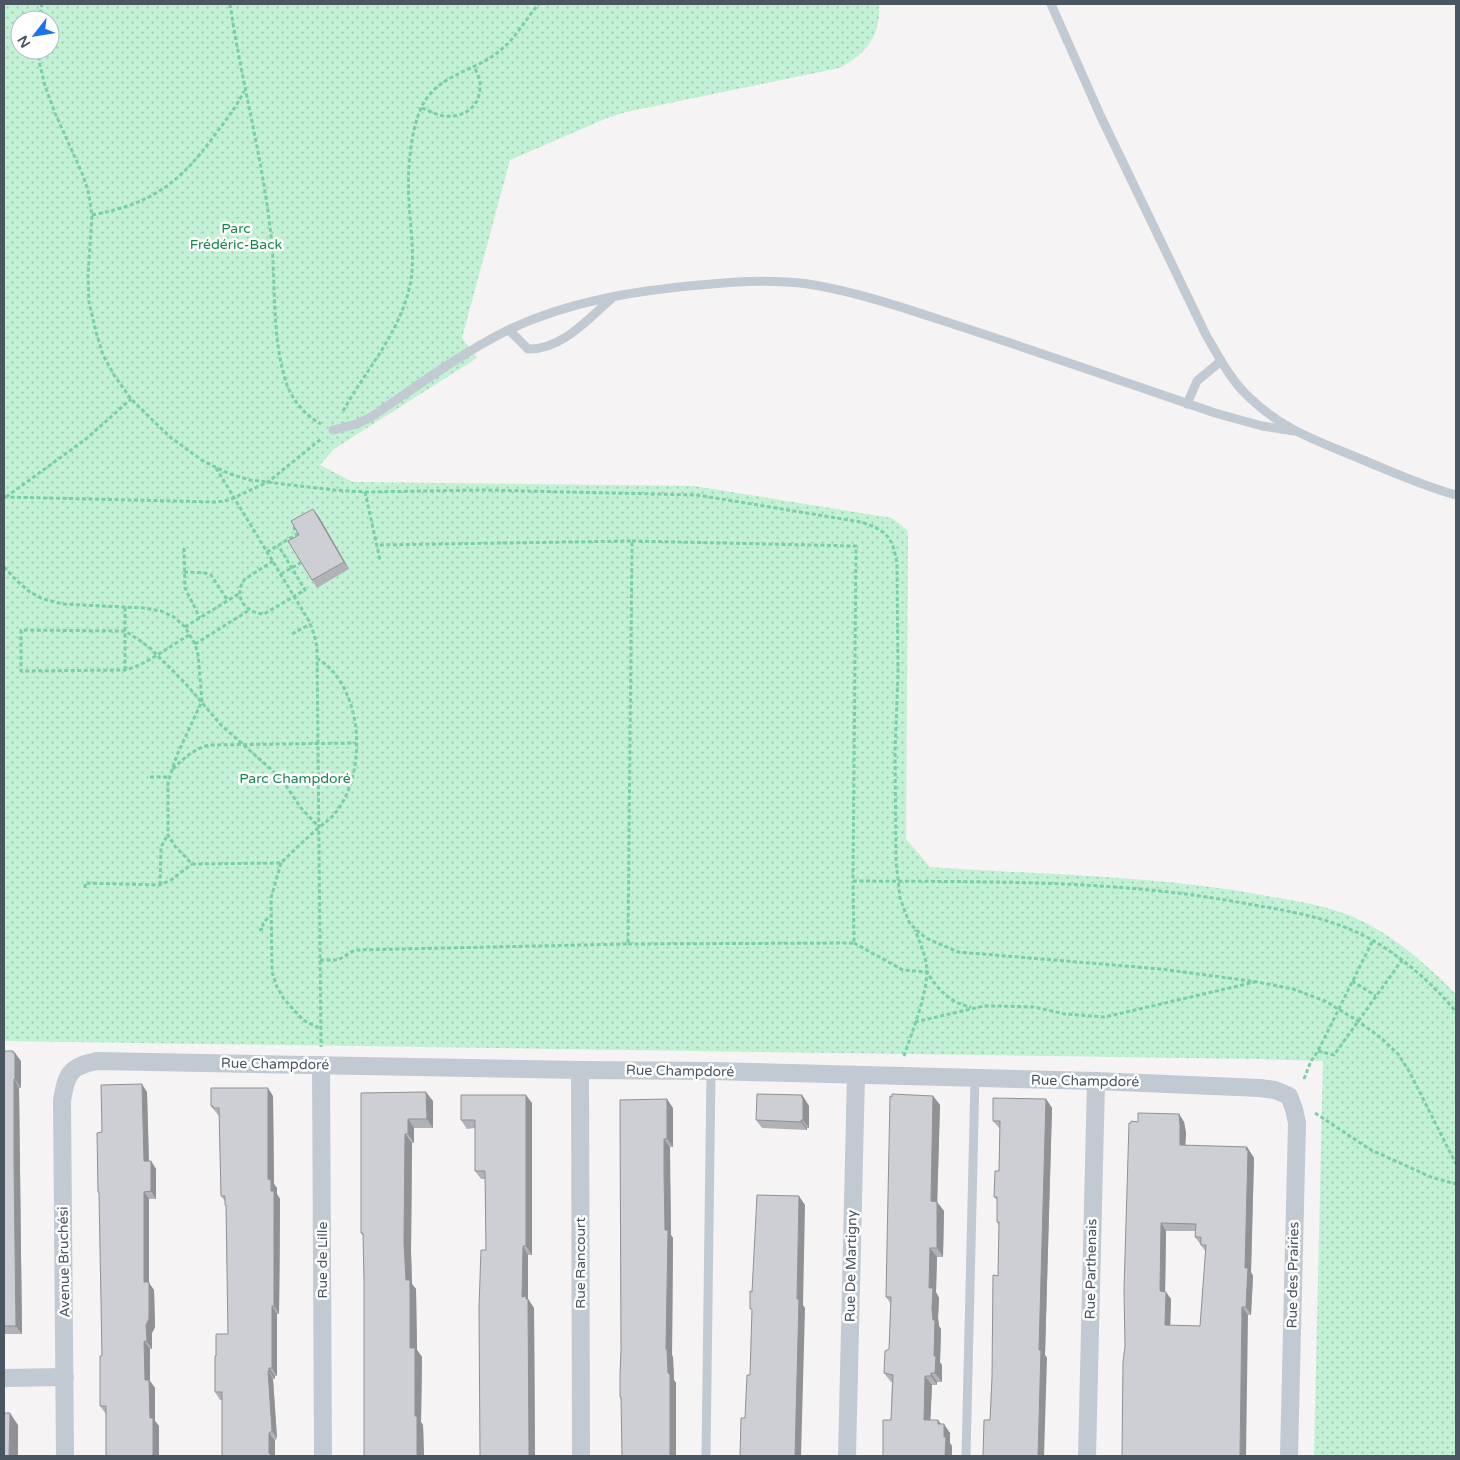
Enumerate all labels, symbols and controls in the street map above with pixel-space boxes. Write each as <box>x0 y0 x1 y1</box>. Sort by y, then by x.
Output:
north arrow <box>10 10 60 60</box>
text: N <box>14 32 34 51</box>
park label: Parc Frédéric-Back <box>190 220 283 253</box>
park label: Parc Champdoré <box>239 770 351 787</box>
street label: Rue Champdoré <box>221 1055 329 1073</box>
street label: Rue Champdoré <box>626 1062 734 1080</box>
street label: Rue Champdoré <box>1031 1072 1139 1090</box>
street label: Avenue Bruchési <box>55 1206 73 1318</box>
street label: Rue De Martigny <box>842 1209 860 1322</box>
street label: Rue Rancourt <box>572 1217 589 1309</box>
street label: Rue Parthenais <box>1082 1218 1100 1320</box>
street label: Rue de Lille <box>314 1221 331 1298</box>
street label: Rue des Prairies <box>1284 1221 1302 1328</box>

